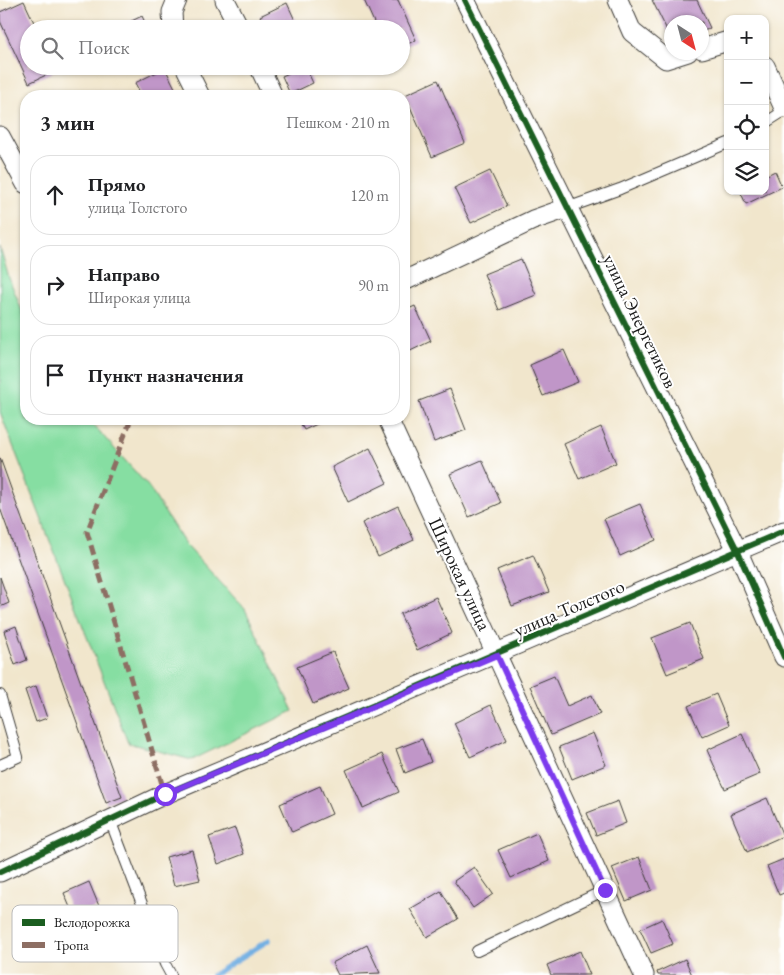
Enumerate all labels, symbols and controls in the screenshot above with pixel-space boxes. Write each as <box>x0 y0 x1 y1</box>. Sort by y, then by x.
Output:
north arrow <box>664 15 709 60</box>
map controls <box>724 15 769 195</box>
button: + <box>724 15 769 60</box>
search box <box>20 20 410 75</box>
icon: search <box>38 34 66 62</box>
text: Поиск <box>78 35 130 60</box>
button: − <box>724 60 769 105</box>
button: locate <box>724 105 769 150</box>
text: 3 мин <box>40 109 95 136</box>
text: Пешком · 210 m <box>286 112 390 133</box>
button: layers <box>724 150 769 195</box>
text: Прямо <box>88 172 146 197</box>
icon: ahead <box>41 181 69 209</box>
text: 120 m <box>350 185 389 206</box>
text: улица Толстого <box>88 197 187 218</box>
street label: улица Энергетиков <box>597 250 683 392</box>
text: Направо <box>88 262 160 287</box>
icon: right <box>41 271 69 299</box>
text: 90 m <box>358 275 389 296</box>
text: Широкая улица <box>88 287 191 308</box>
icon: arrive <box>41 361 69 389</box>
text: Пункт назначения <box>88 363 244 388</box>
street label: Широкая улица <box>423 513 497 635</box>
street label: улица Толстого <box>510 573 628 643</box>
route start <box>154 783 177 806</box>
route end <box>594 879 617 902</box>
legend <box>12 905 178 962</box>
text: Велодорожка <box>54 913 130 931</box>
text: Тропа <box>54 936 89 954</box>

